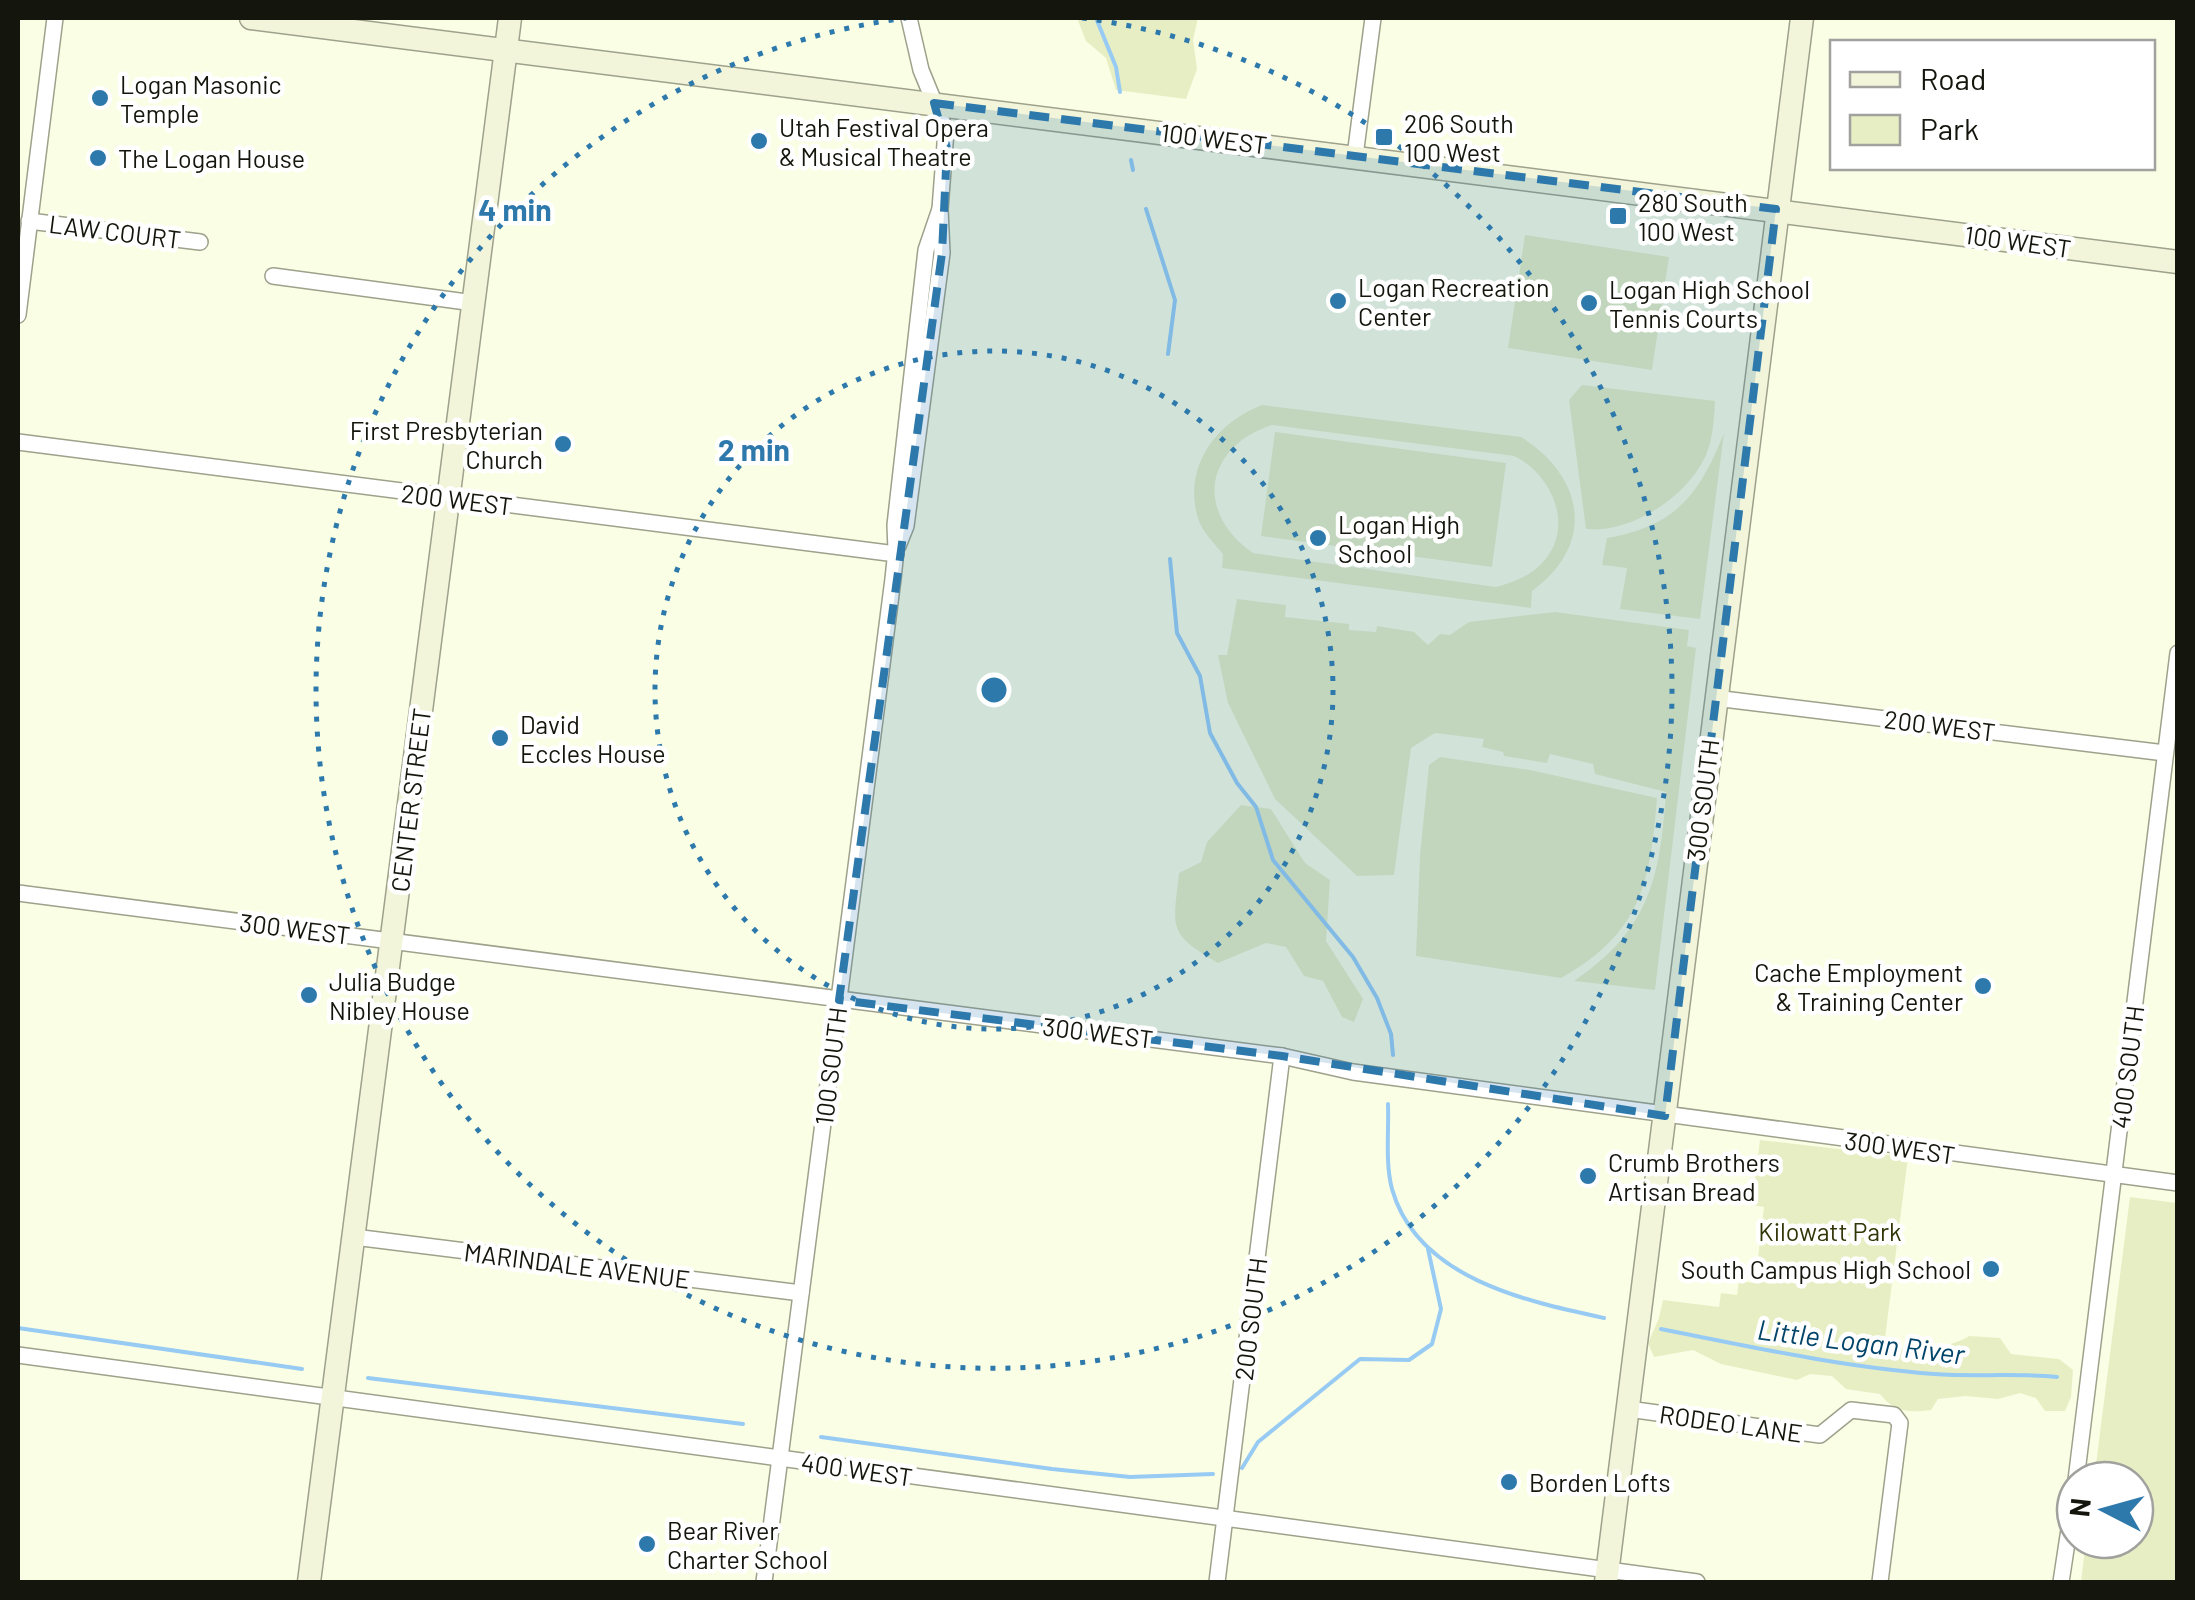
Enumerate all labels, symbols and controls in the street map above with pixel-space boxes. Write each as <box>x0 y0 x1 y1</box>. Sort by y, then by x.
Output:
legend <box>1830 40 2155 170</box>
text: Road <box>1920 60 1986 96</box>
place label: Logan Masonic Temple <box>120 69 282 128</box>
marker: Logan Masonic Temple <box>89 87 111 109</box>
place label: 206 South 100 West <box>1404 108 1514 167</box>
text: Park <box>1920 110 1979 146</box>
place label: Utah Festival Opera & Musical Theatre <box>779 112 989 171</box>
street label: 100 WEST <box>1159 117 1269 159</box>
marker: 206 South 100 West <box>1373 126 1395 148</box>
marker: Utah Festival Opera & Musical Theatre <box>748 130 770 152</box>
place label: The Logan House <box>118 143 305 173</box>
marker: The Logan House <box>87 147 109 169</box>
place label: 280 South 100 West <box>1638 187 1748 246</box>
text: 4 min <box>478 191 552 227</box>
marker: 280 South 100 West <box>1607 205 1629 227</box>
street label: LAW COURT <box>47 208 183 254</box>
street label: 100 WEST <box>1963 219 2073 263</box>
place label: Logan Recreation Center <box>1358 272 1549 331</box>
place label: Logan High School Tennis Courts <box>1609 274 1810 333</box>
marker: Logan Recreation Center <box>1327 290 1349 312</box>
marker: Logan High School Tennis Courts <box>1578 292 1600 314</box>
place label: First Presbyterian Church <box>350 415 543 474</box>
text: 2 min <box>718 431 790 467</box>
marker: First Presbyterian Church <box>552 433 574 455</box>
street label: 200 WEST <box>400 477 514 521</box>
place label: Logan High School <box>1338 509 1460 568</box>
marker: Logan High School <box>1307 527 1329 549</box>
centre of rings <box>976 672 1012 708</box>
street label: 200 WEST <box>1883 703 1997 747</box>
street label: CENTER STREET <box>384 706 436 894</box>
place label: David Eccles House <box>520 709 666 768</box>
marker: David Eccles House <box>489 727 511 749</box>
street label: 300 SOUTH <box>1680 737 1724 863</box>
street label: 300 WEST <box>238 906 352 950</box>
place label: Cache Employment & Training Center <box>1754 957 1963 1016</box>
place label: Julia Budge Nibley House <box>329 966 470 1025</box>
marker: Cache Employment & Training Center <box>1972 975 1994 997</box>
marker: Julia Budge Nibley House <box>298 984 320 1006</box>
street label: 400 SOUTH <box>2105 1004 2149 1130</box>
street label: 100 SOUTH <box>808 1005 852 1127</box>
street label: 300 WEST <box>1041 1010 1155 1054</box>
street label: 300 WEST <box>1843 1124 1957 1170</box>
place label: Crumb Brothers Artisan Bread <box>1608 1147 1780 1206</box>
marker: Crumb Brothers Artisan Bread <box>1577 1165 1599 1187</box>
park label: Kilowatt Park <box>1758 1216 1902 1246</box>
street label: MARINDALE AVENUE <box>462 1236 692 1294</box>
place label: South Campus High School <box>1681 1254 1971 1284</box>
street label: 200 SOUTH <box>1228 1256 1272 1382</box>
marker: South Campus High School <box>1980 1258 2002 1280</box>
water label: Little Logan River <box>1756 1311 1968 1371</box>
street label: RODEO LANE <box>1658 1398 1804 1448</box>
street label: 400 WEST <box>799 1446 915 1492</box>
north arrow <box>2055 1460 2155 1560</box>
place label: Borden Lofts <box>1529 1467 1670 1497</box>
marker: Borden Lofts <box>1498 1471 1520 1493</box>
text: N <box>2061 1496 2097 1518</box>
place label: Bear River Charter School <box>667 1515 828 1574</box>
marker: Bear River Charter School <box>636 1533 658 1555</box>

